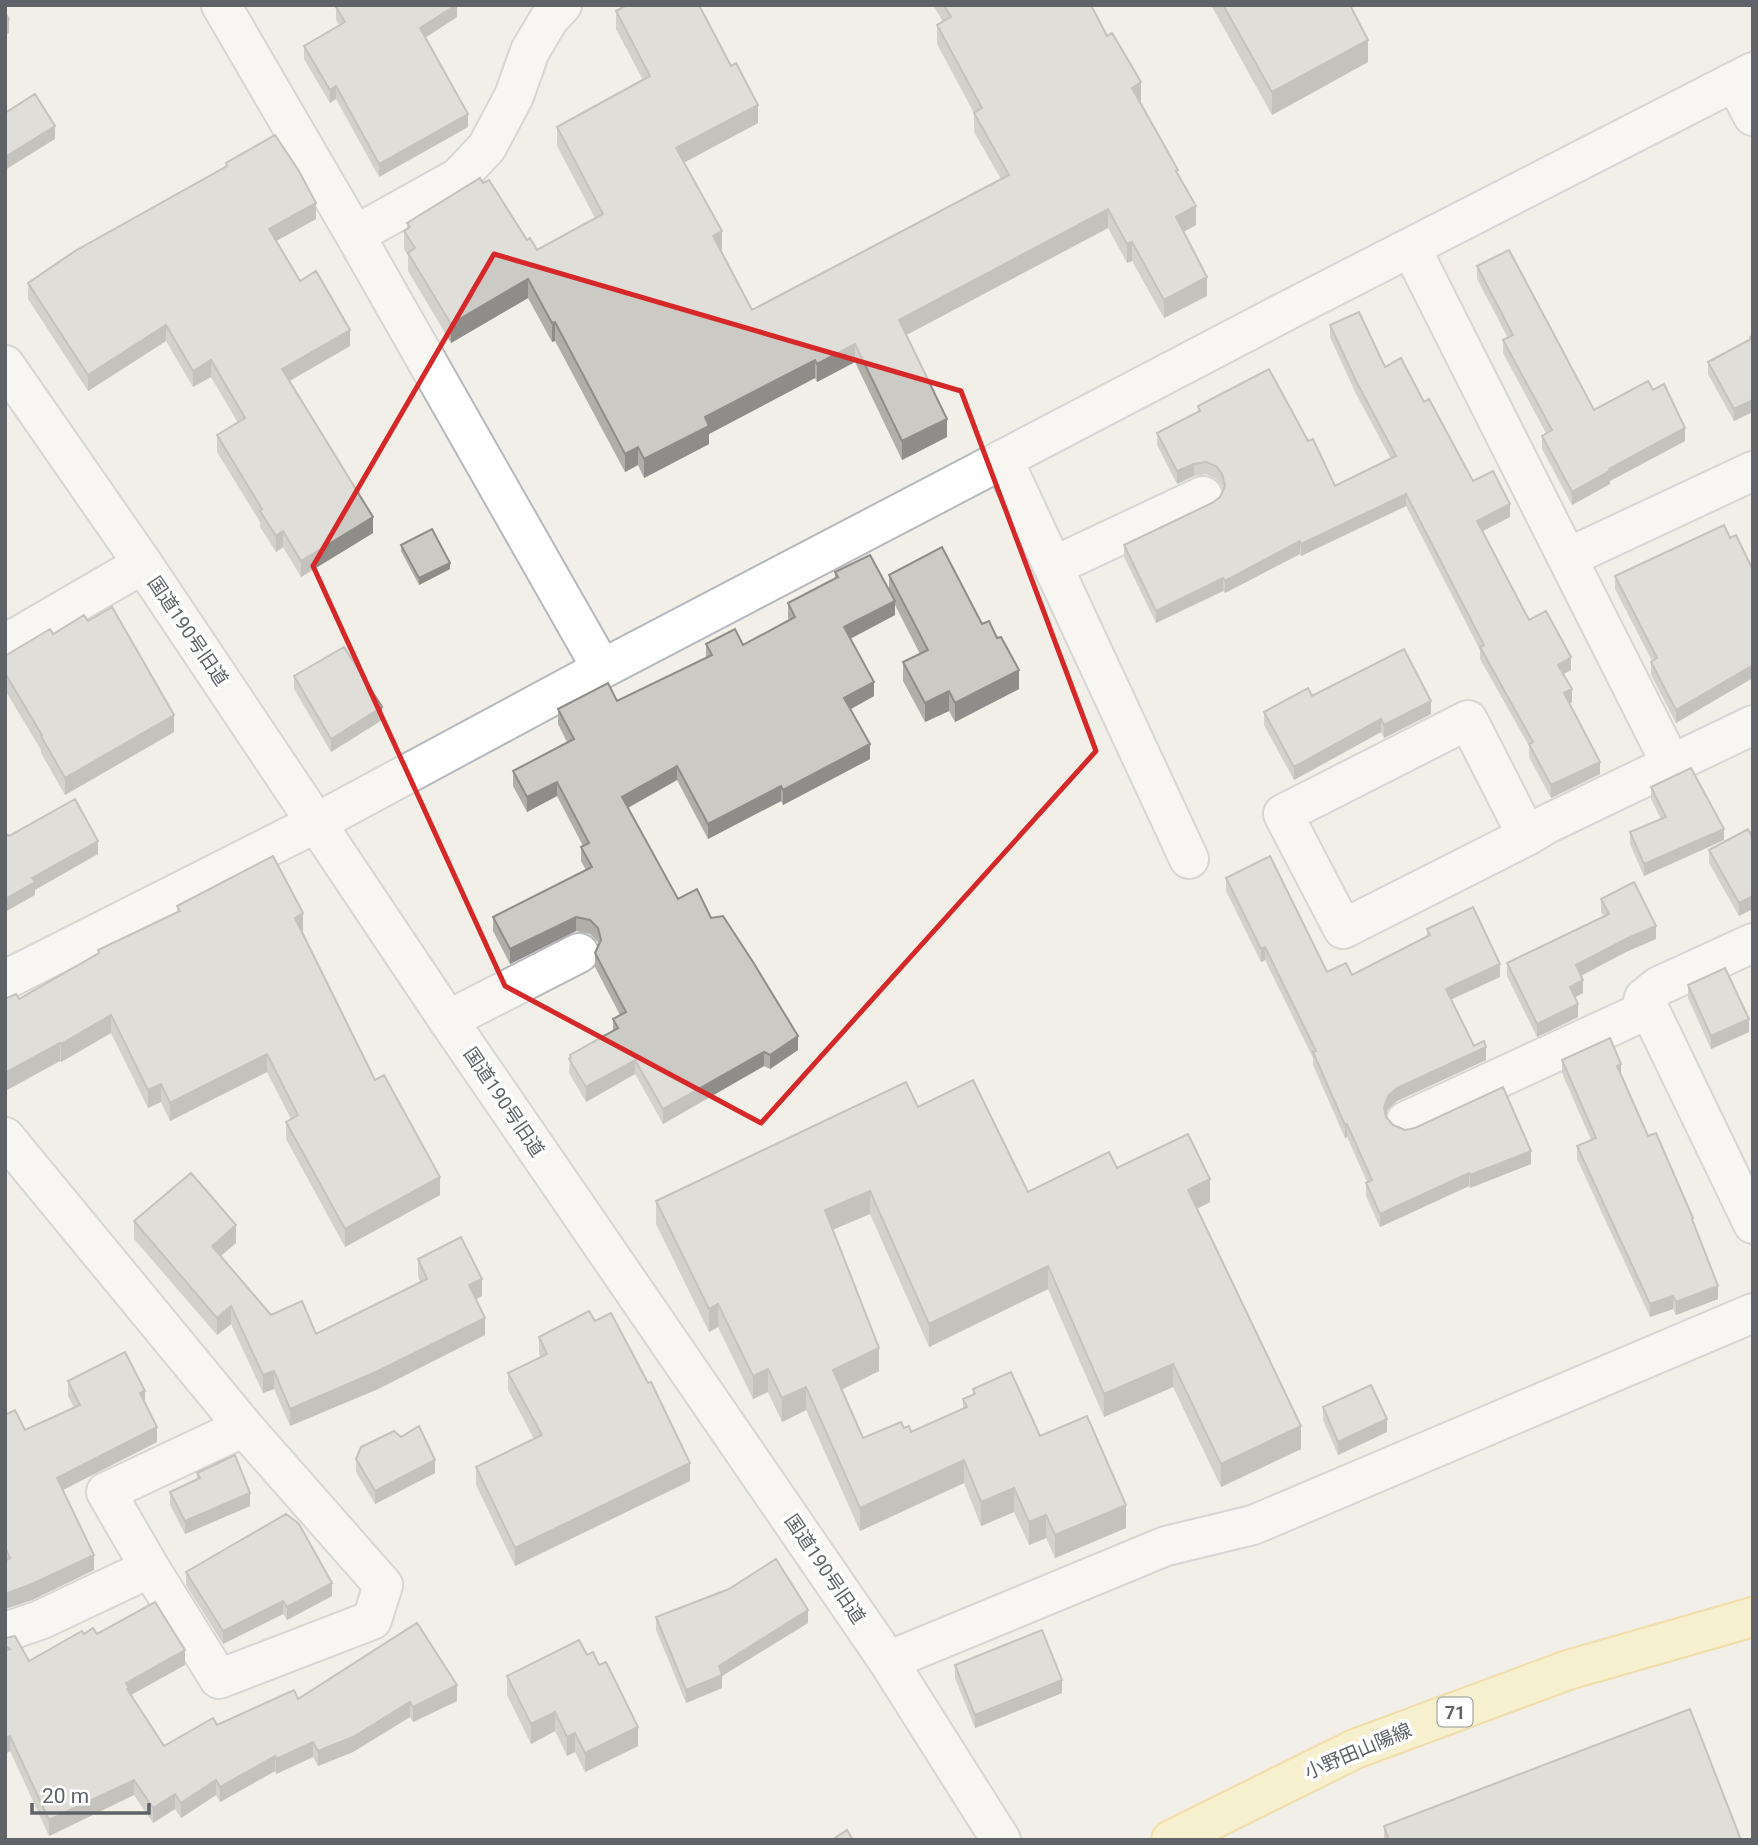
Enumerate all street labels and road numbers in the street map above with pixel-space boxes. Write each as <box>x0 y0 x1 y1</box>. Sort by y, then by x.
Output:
street label: 国道190号旧道 <box>143 572 233 690</box>
street label: 国道190号旧道 <box>459 1043 549 1161</box>
street label: 国道190号旧道 <box>780 1510 870 1628</box>
road number: 71 <box>1438 1698 1472 1727</box>
street label: 小野田山陽線 <box>1301 1718 1415 1784</box>

